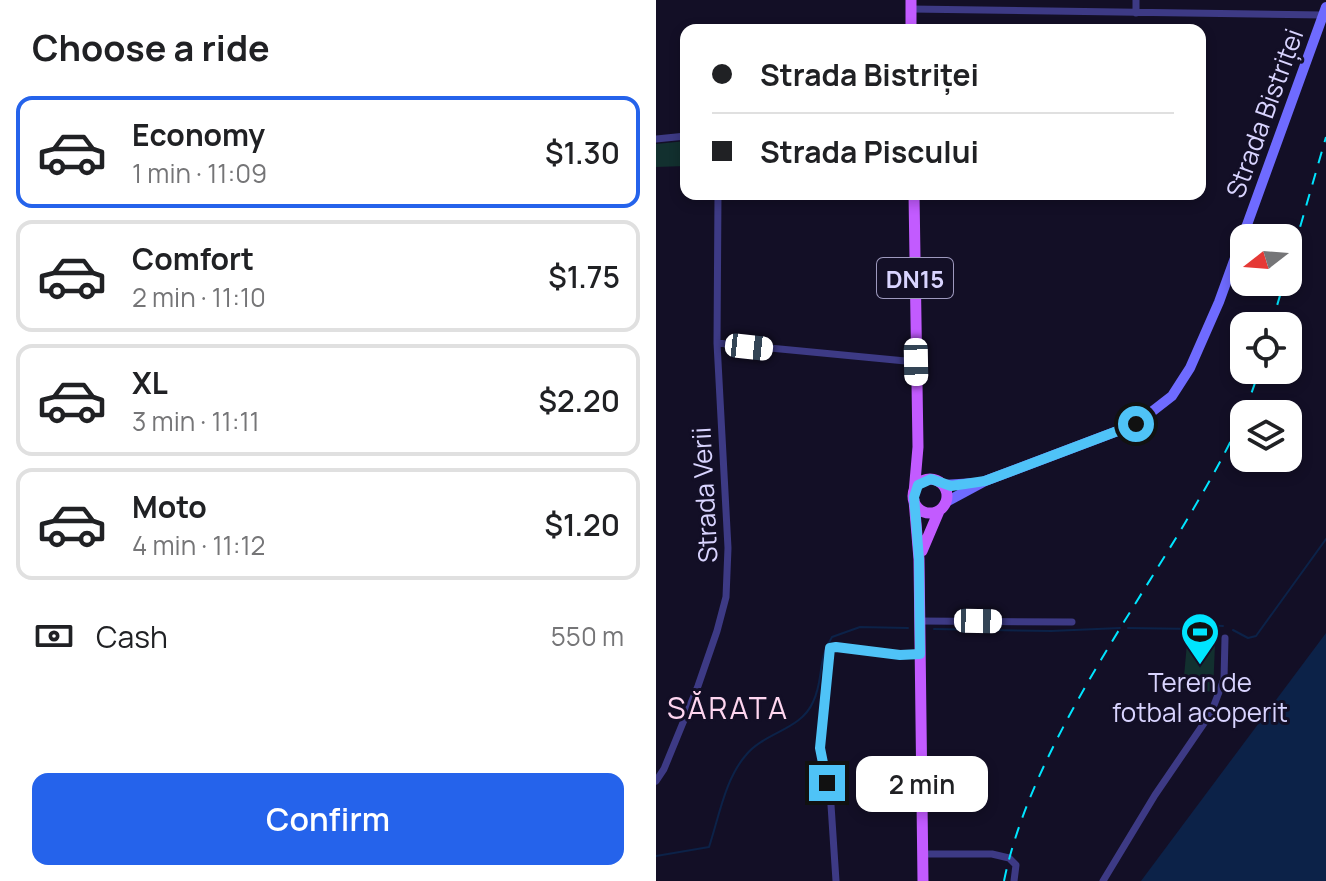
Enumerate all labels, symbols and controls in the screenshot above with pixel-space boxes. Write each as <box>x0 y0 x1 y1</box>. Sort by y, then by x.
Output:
text: Choose a ride <box>32 23 270 72</box>
street label: Strada Bistriței <box>1217 23 1311 203</box>
text: Strada Bistriței <box>760 54 979 95</box>
text: Economy <box>132 114 265 155</box>
icon: car <box>36 116 108 188</box>
text: Strada Piscului <box>760 131 979 172</box>
text: $1.30 <box>545 132 620 173</box>
text: 1 min · 11:09 <box>132 155 267 191</box>
north arrow <box>1230 224 1302 296</box>
map controls <box>1230 224 1302 472</box>
text: Comfort <box>132 238 254 279</box>
icon: car <box>36 240 108 312</box>
text: $1.75 <box>548 256 620 297</box>
road number: DN15 <box>877 258 953 298</box>
text: 2 min · 11:10 <box>132 279 266 315</box>
button: locate <box>1230 312 1302 384</box>
car <box>724 333 774 361</box>
car <box>904 338 928 386</box>
text: XL <box>132 362 168 403</box>
icon: car <box>36 364 108 436</box>
text: $2.20 <box>538 380 620 421</box>
button: layers <box>1230 400 1302 472</box>
text: 3 min · 11:11 <box>132 403 260 439</box>
route start <box>1118 406 1154 442</box>
street label: Strada Verii <box>682 426 726 564</box>
text: Moto <box>132 486 207 527</box>
icon: car <box>36 488 108 560</box>
text: $1.20 <box>545 504 620 545</box>
text: 4 min · 11:12 <box>132 527 265 563</box>
car <box>954 609 1002 633</box>
sports icon: Teren de fotbal acoperit <box>1179 611 1221 666</box>
icon: cash <box>32 614 76 658</box>
text: Cash <box>96 616 168 657</box>
text: 550 m <box>551 618 624 654</box>
place label: Teren de fotbal acoperit <box>1112 664 1288 730</box>
district label: SĂRATA <box>667 687 789 728</box>
callout: 2 min <box>855 755 987 811</box>
route end <box>809 765 845 801</box>
text: 2 min <box>889 766 955 802</box>
button: Confirm <box>32 773 624 865</box>

